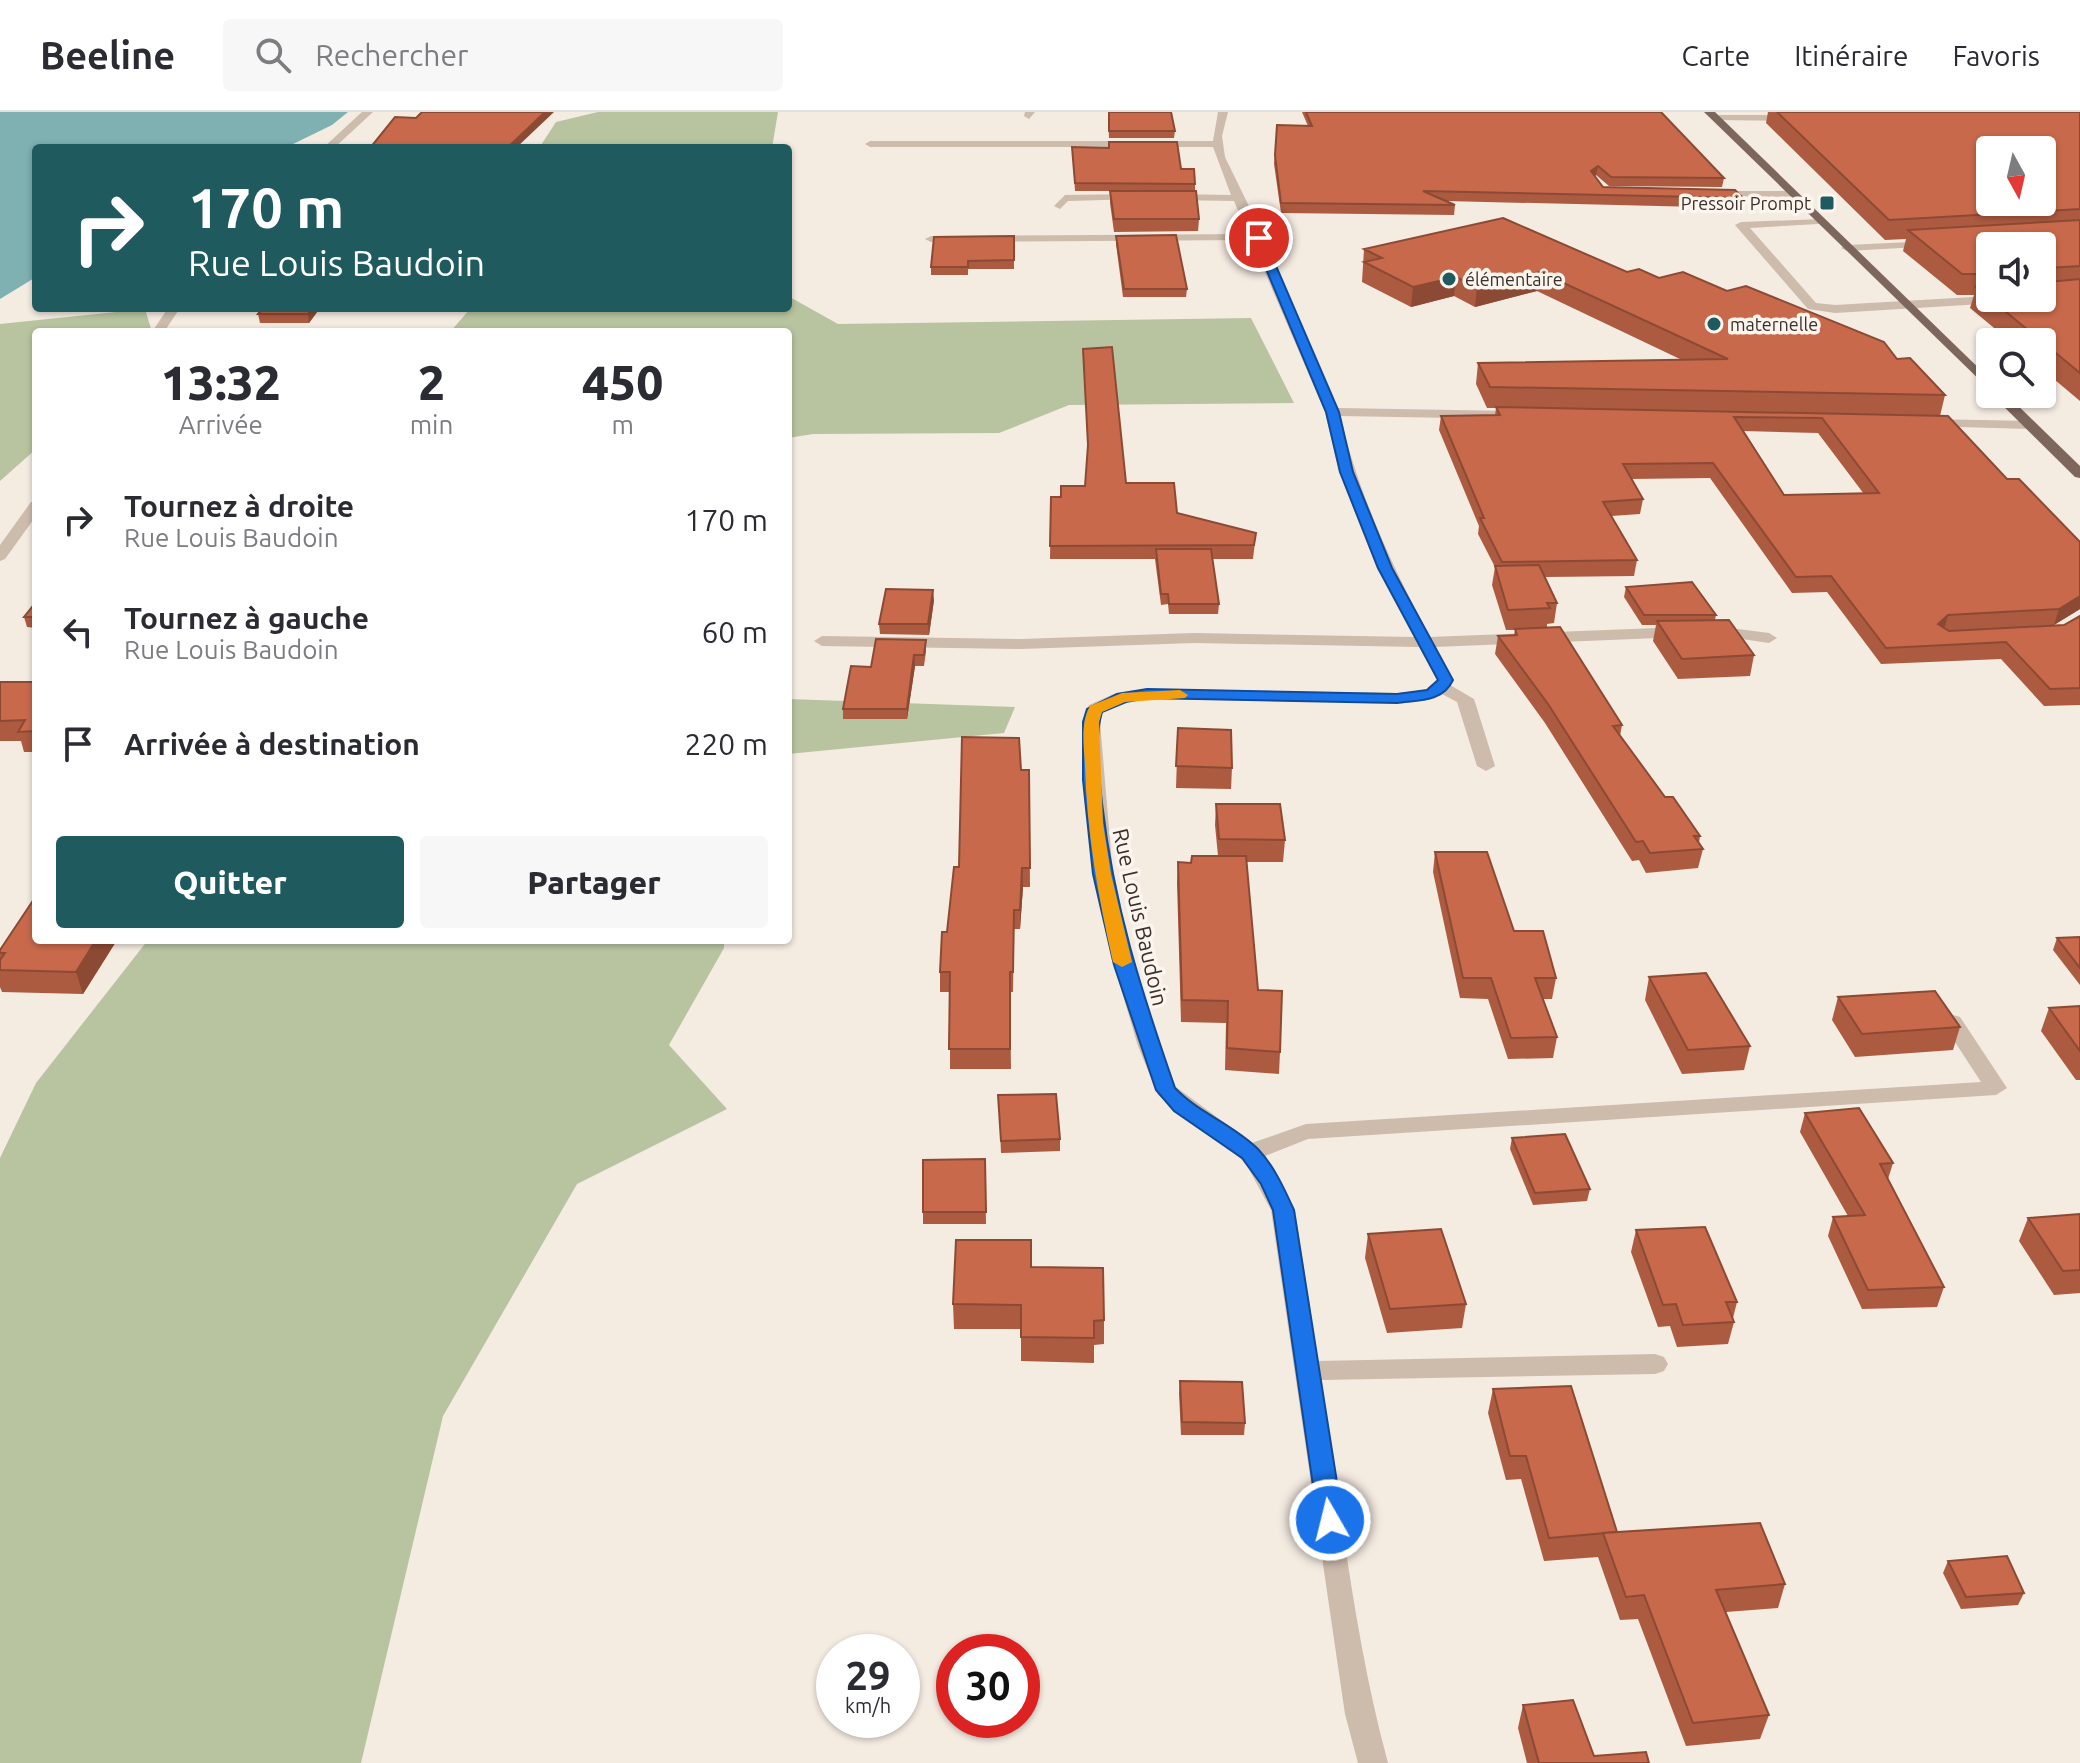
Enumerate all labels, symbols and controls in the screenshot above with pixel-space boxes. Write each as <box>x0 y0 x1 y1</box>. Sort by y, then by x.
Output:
search box <box>223 19 783 91</box>
icon: search <box>251 33 295 77</box>
text: Beeline <box>40 34 175 76</box>
text: Rechercher <box>315 38 468 72</box>
text: Carte <box>1682 40 1750 71</box>
text: Itinéraire <box>1794 40 1908 71</box>
text: Favoris <box>1952 40 2040 71</box>
north arrow <box>1976 136 2056 216</box>
map controls <box>1976 136 2056 408</box>
icon: right <box>56 176 160 280</box>
text: 170 m <box>188 176 344 239</box>
place label: Pressoir Prompt <box>1681 193 1811 213</box>
marker: Pressoir Prompt <box>1818 194 1836 212</box>
pin <box>1225 204 1293 272</box>
icon: arrive <box>1237 216 1281 260</box>
button: sound <box>1976 232 2056 312</box>
text: Rue Louis Baudoin <box>188 242 485 283</box>
place label: élémentaire <box>1465 269 1563 289</box>
marker: élémentaire <box>1440 270 1458 288</box>
place label: maternelle <box>1730 314 1818 334</box>
marker: maternelle <box>1705 315 1723 333</box>
button: search <box>1976 328 2056 408</box>
text: 13:32 <box>161 355 281 409</box>
text: 2 <box>418 355 445 409</box>
text: 450 <box>582 355 663 409</box>
text: Arrivée <box>179 410 263 439</box>
text: min <box>410 410 453 439</box>
text: m <box>611 410 634 439</box>
text: Tournez à droite <box>124 489 354 523</box>
icon: right <box>56 498 100 542</box>
text: 170 m <box>684 503 768 537</box>
text: Rue Louis Baudoin <box>124 523 339 552</box>
text: Tournez à gauche <box>124 601 369 635</box>
icon: left <box>56 610 100 654</box>
text: 60 m <box>701 615 768 649</box>
text: Rue Louis Baudoin <box>124 635 339 664</box>
icon: arrive <box>56 722 100 766</box>
text: Arrivée à destination <box>124 727 420 761</box>
text: 220 m <box>684 727 768 761</box>
street label: Rue Louis Baudoin <box>1108 826 1174 1008</box>
button: Quitter <box>56 836 404 928</box>
button: Partager <box>420 836 768 928</box>
position arrow <box>1288 1478 1372 1562</box>
speed limit sign: 30 <box>936 1634 1040 1738</box>
text: 29 <box>845 1653 891 1698</box>
text: km/h <box>845 1694 891 1717</box>

